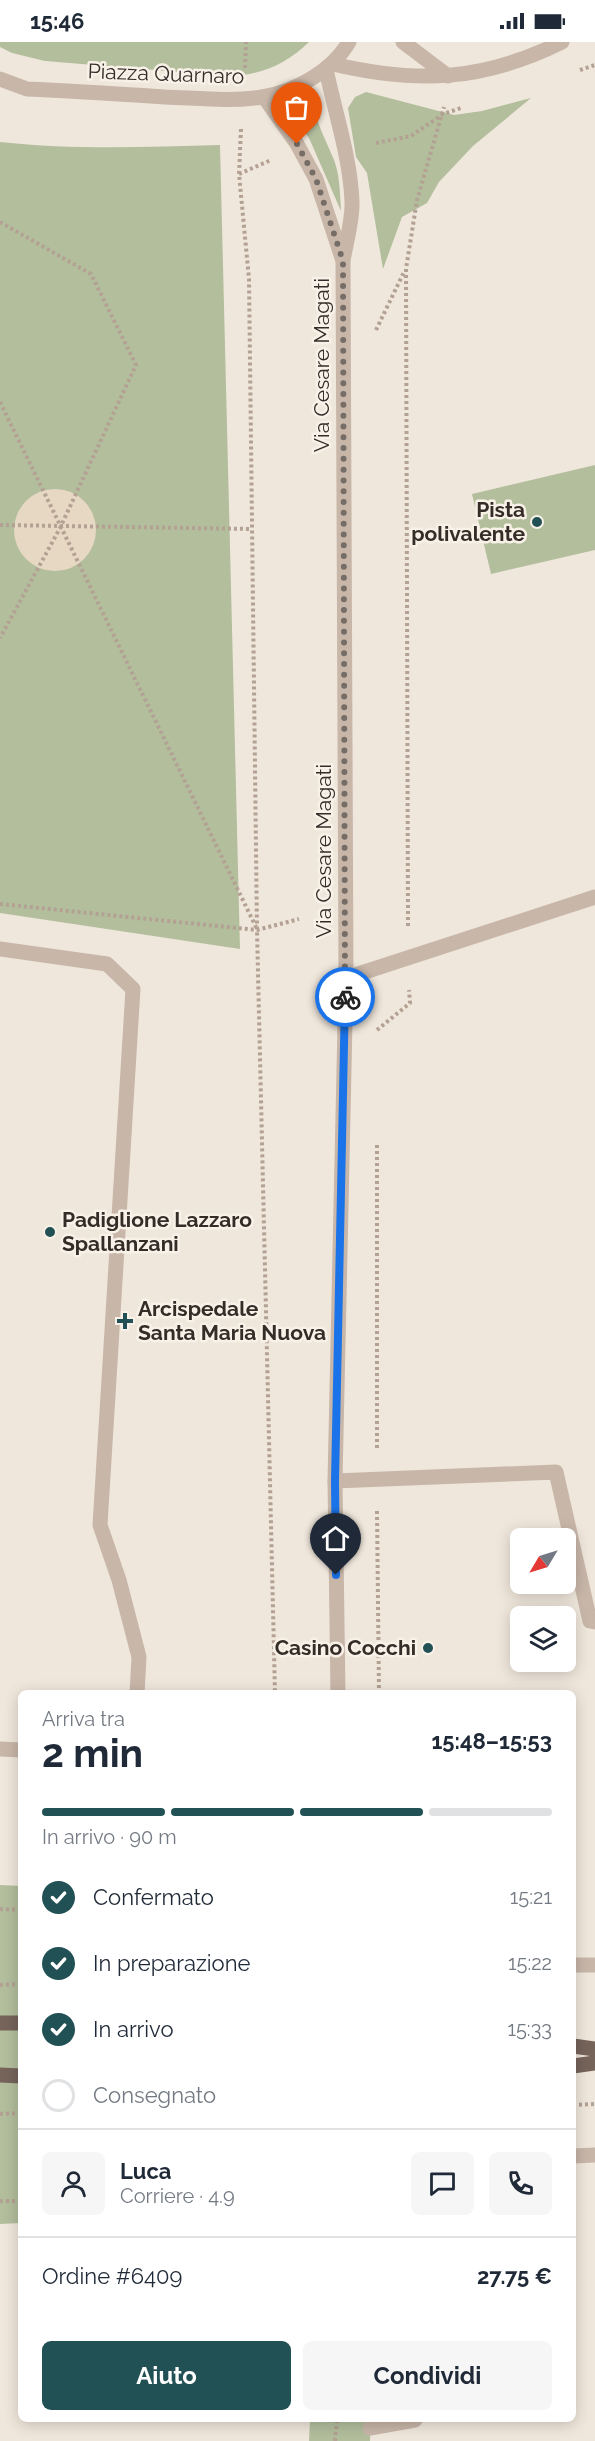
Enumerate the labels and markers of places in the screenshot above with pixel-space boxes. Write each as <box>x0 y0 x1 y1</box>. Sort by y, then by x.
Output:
pin <box>271 82 322 144</box>
place label: Pista polivalente <box>411 497 525 546</box>
marker: Pista polivalente <box>530 515 544 529</box>
place label: Padiglione Lazzaro Spallanzani <box>62 1207 252 1256</box>
marker: Padiglione Lazzaro Spallanzani <box>43 1225 57 1239</box>
place label: Arcispedale Santa Maria Nuova <box>138 1296 326 1345</box>
marker: Arcispedale Santa Maria Nuova <box>116 1312 134 1330</box>
pin <box>310 1513 361 1575</box>
place label: Casino Cocchi <box>275 1635 416 1660</box>
marker: Casino Cocchi <box>421 1641 435 1655</box>

